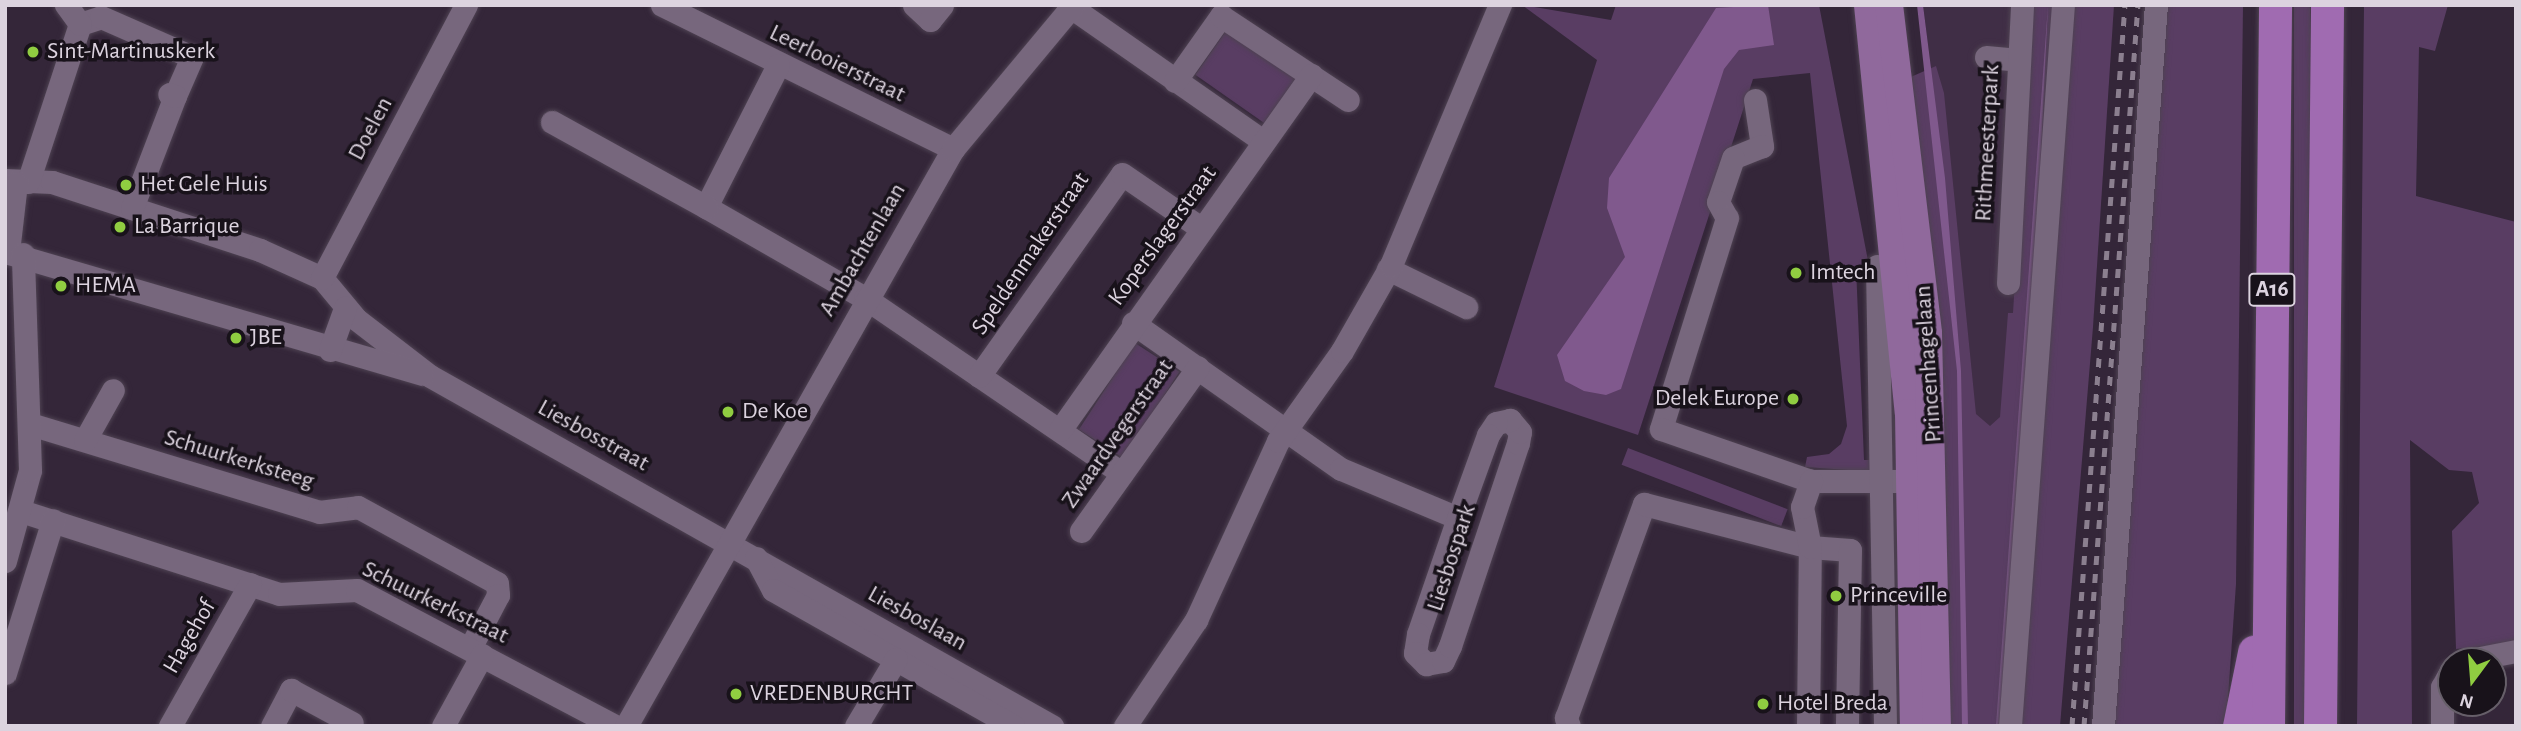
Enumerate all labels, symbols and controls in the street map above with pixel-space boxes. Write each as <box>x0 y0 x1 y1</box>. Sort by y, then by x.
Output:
street label: Leerlooierstraat <box>764 19 910 109</box>
place label: Sint-Martinuskerk <box>47 38 215 66</box>
marker: Sint-Martinuskerk <box>25 44 41 60</box>
street label: Rithmeesterpark <box>1970 64 2006 222</box>
street label: Doelen <box>342 92 400 166</box>
street label: Koperslagerstraat <box>1103 161 1223 311</box>
street label: Speldenmakerstraat <box>966 167 1096 341</box>
place label: Het Gele Huis <box>140 171 268 199</box>
marker: Het Gele Huis <box>118 177 134 193</box>
street label: Ambachtenlaan <box>813 178 913 322</box>
place label: La Barrique <box>134 213 240 241</box>
marker: La Barrique <box>112 219 128 235</box>
place label: Imtech <box>1810 259 1875 287</box>
marker: Imtech <box>1788 265 1804 281</box>
road number: A16 <box>2248 270 2296 310</box>
place label: HEMA <box>75 272 136 300</box>
marker: HEMA <box>53 278 69 294</box>
street label: Princenhagelaan <box>1909 285 1949 443</box>
place label: JBE <box>250 324 282 352</box>
marker: JBE <box>228 330 244 346</box>
street label: Zwaardvegerstraat <box>1056 354 1180 514</box>
place label: Delek Europe <box>1655 385 1779 413</box>
marker: Delek Europe <box>1785 391 1801 407</box>
street label: Liesbosstraat <box>532 394 654 478</box>
place label: De Koe <box>742 398 808 426</box>
marker: De Koe <box>720 404 736 420</box>
street label: Schuurkerksteeg <box>161 424 317 496</box>
street label: Liesbospark <box>1421 501 1483 615</box>
street label: Schuurkerkstraat <box>357 555 513 651</box>
street label: Liesboslaan <box>862 580 972 658</box>
place label: Princeville <box>1850 582 1947 610</box>
marker: Princeville <box>1828 588 1844 604</box>
street label: Hagehof <box>157 595 223 679</box>
north arrow <box>2437 647 2507 717</box>
place label: VREDENBURCHT <box>750 680 913 708</box>
marker: VREDENBURCHT <box>728 686 744 702</box>
place label: Hotel Breda <box>1777 690 1888 718</box>
text: N <box>2458 690 2476 712</box>
marker: Hotel Breda <box>1755 696 1771 712</box>

